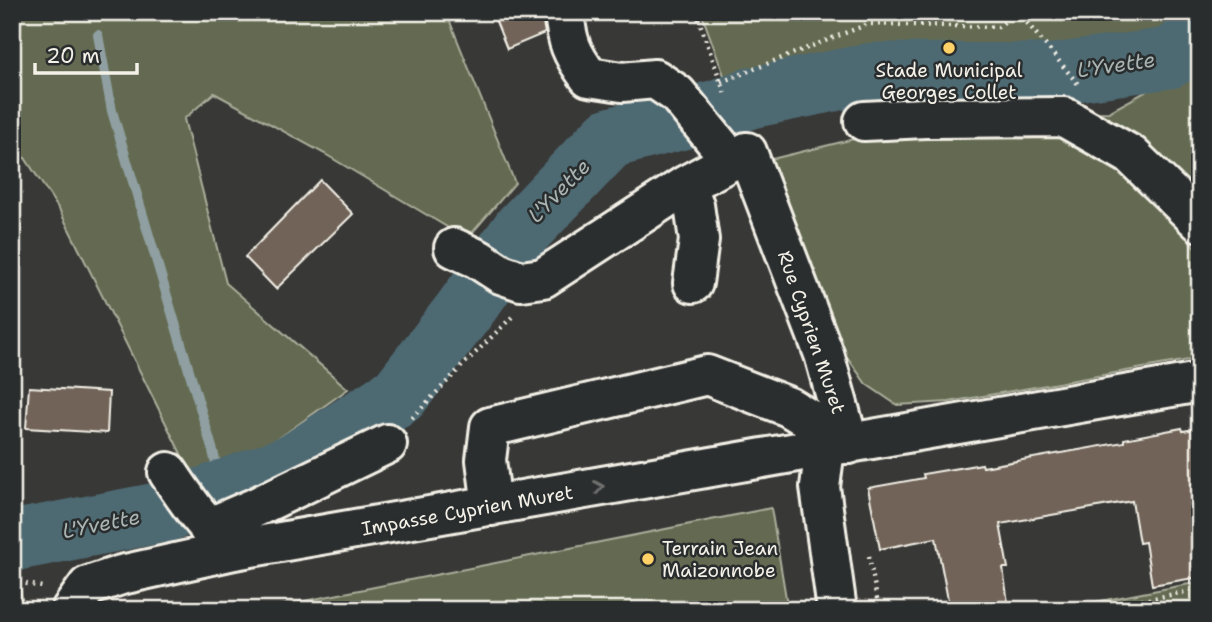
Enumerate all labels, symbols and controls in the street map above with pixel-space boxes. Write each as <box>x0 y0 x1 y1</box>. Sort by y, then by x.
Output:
scale bar <box>35 32 136 76</box>
marker: Stade Municipal Georges Collet <box>941 40 957 56</box>
text: 20 m <box>46 42 100 70</box>
water label: L'Yvette <box>1075 46 1157 84</box>
place label: Stade Municipal Georges Collet <box>875 58 1023 105</box>
water label: L'Yvette <box>522 153 596 229</box>
street label: Rue Cyprien Muret <box>772 247 851 417</box>
street label: Impasse Cyprien Muret <box>359 480 575 541</box>
one-way arrow <box>593 480 605 495</box>
water label: L'Yvette <box>60 503 142 545</box>
place label: Terrain Jean Maizonnobe <box>662 536 778 583</box>
marker: Terrain Jean Maizonnobe <box>640 551 656 567</box>

